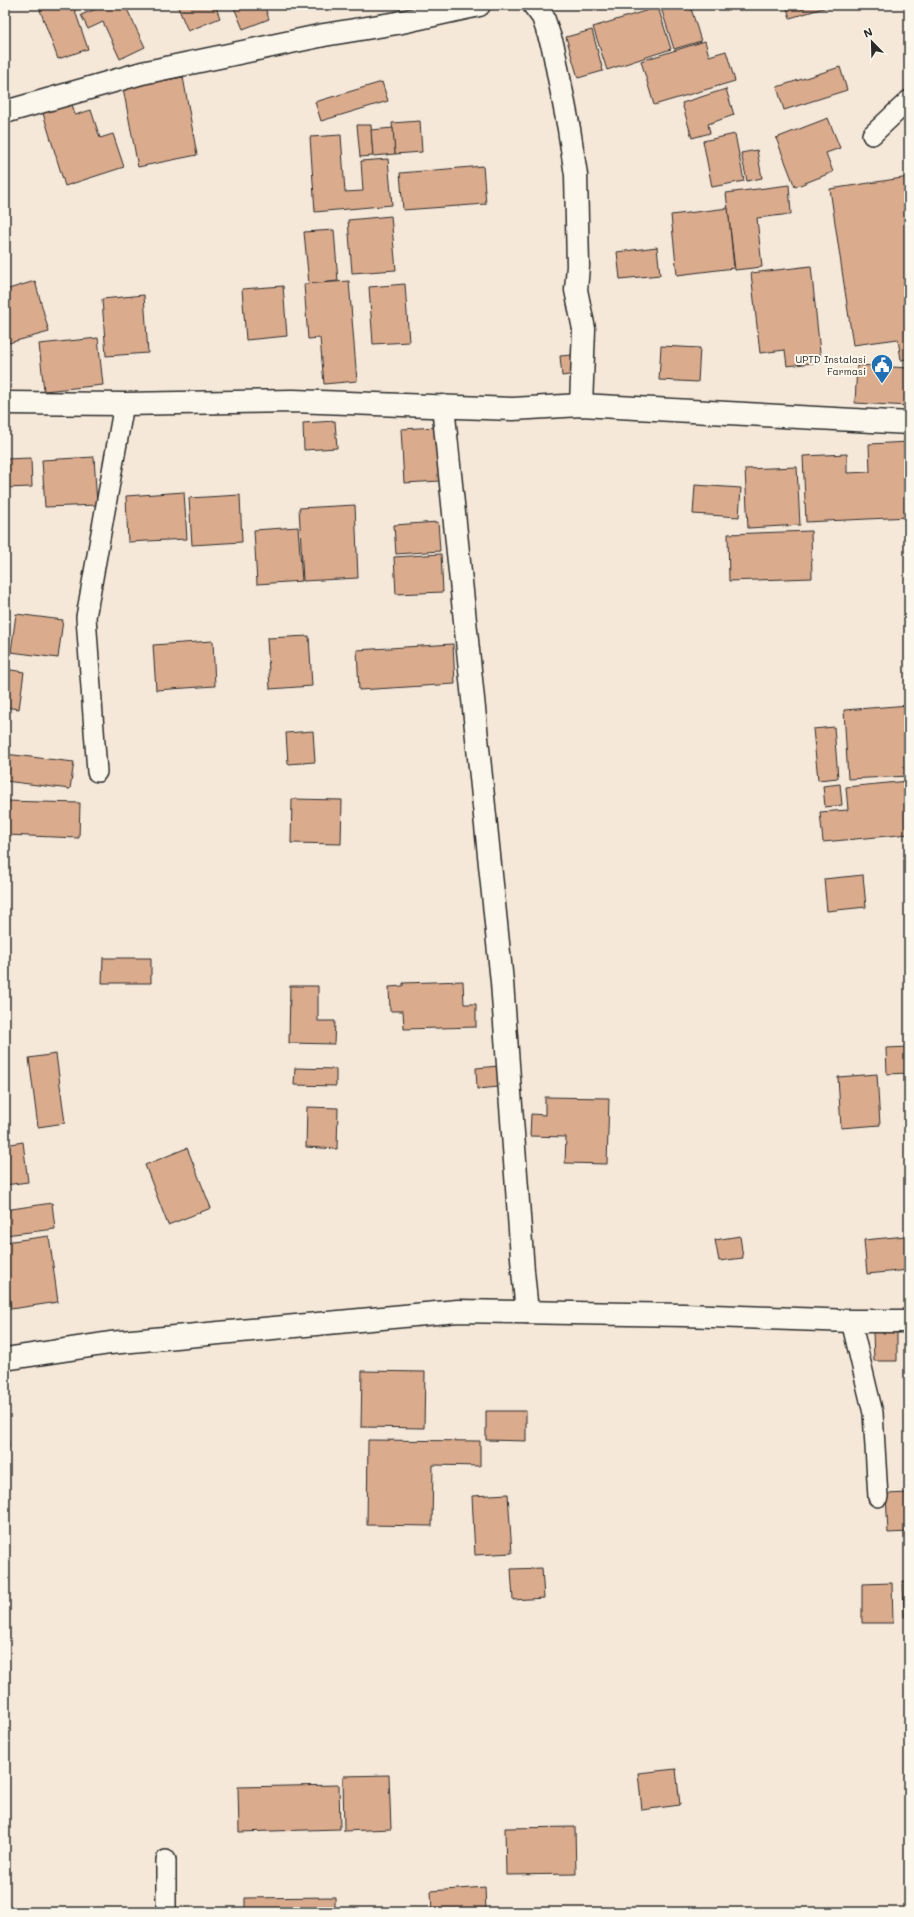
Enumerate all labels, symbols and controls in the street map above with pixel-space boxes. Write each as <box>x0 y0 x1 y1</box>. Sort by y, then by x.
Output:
north arrow <box>852 22 892 62</box>
text: N <box>861 24 875 41</box>
place label: UPTD Instalasi Farmasi <box>796 352 866 378</box>
public building icon: UPTD Instalasi Farmasi <box>869 352 895 385</box>

